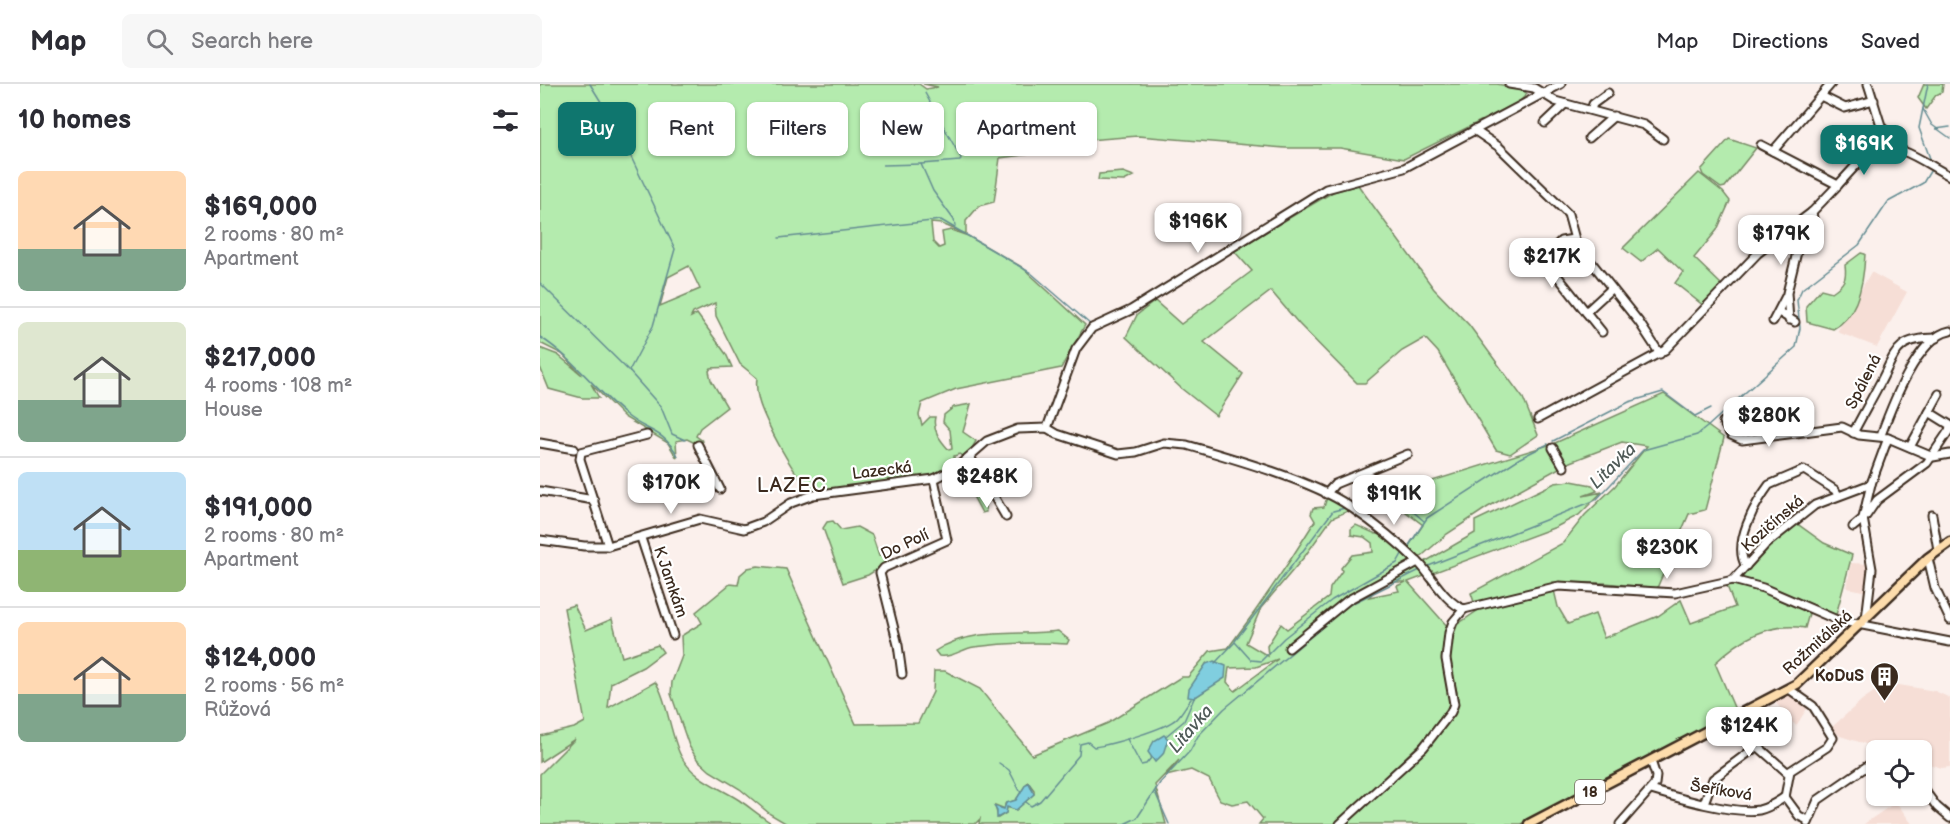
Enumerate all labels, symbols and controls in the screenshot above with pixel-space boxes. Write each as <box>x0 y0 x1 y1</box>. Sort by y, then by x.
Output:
search box <box>122 14 542 68</box>
text: Map <box>30 25 86 58</box>
icon: search <box>143 25 176 58</box>
text: Search here <box>191 28 313 55</box>
text: Map <box>1656 29 1699 54</box>
text: Directions <box>1732 29 1828 54</box>
text: Saved <box>1861 29 1920 54</box>
chip: Buy <box>558 102 636 156</box>
chip: Rent <box>648 102 735 156</box>
chip: Filters <box>747 102 848 156</box>
chip: New <box>860 102 944 156</box>
chip: Apartment <box>956 102 1097 156</box>
icon: filters <box>489 104 522 137</box>
text: 10 homes <box>18 105 131 136</box>
pin: $169K <box>1822 125 1906 176</box>
text: $169K <box>1834 132 1894 156</box>
text: $169,000 <box>204 192 317 223</box>
icon: home <box>66 195 138 267</box>
pin: $196K <box>1156 203 1240 254</box>
text: $196K <box>1168 210 1228 234</box>
pin: $179K <box>1739 215 1823 266</box>
text: $179K <box>1752 222 1810 246</box>
text: 2 rooms · 80 m² <box>204 223 344 247</box>
pin: $217K <box>1510 238 1594 289</box>
text: $217K <box>1523 245 1581 269</box>
text: Apartment <box>204 247 299 271</box>
text: $217,000 <box>204 343 316 374</box>
icon: home <box>66 346 138 418</box>
street label: Spálená <box>1842 351 1886 413</box>
text: 4 rooms · 108 m² <box>204 374 352 398</box>
pin: $280K <box>1727 397 1811 448</box>
text: House <box>204 398 263 422</box>
text: $280K <box>1737 404 1801 428</box>
water label: Litavka <box>1585 439 1641 493</box>
street label: Lazecká <box>851 458 913 484</box>
pin: $248K <box>945 458 1029 509</box>
pin: $170K <box>629 464 713 515</box>
text: $248K <box>956 465 1018 489</box>
text: $170K <box>642 471 700 495</box>
district label: LAZEC <box>757 474 827 498</box>
pin: $191K <box>1352 475 1436 526</box>
text: $191K <box>1366 482 1422 506</box>
street label: Kozičínská <box>1738 492 1808 556</box>
text: $191,000 <box>204 493 313 524</box>
icon: home <box>66 496 138 568</box>
text: 2 rooms · 80 m² <box>204 524 344 548</box>
street label: Do Polí <box>878 526 932 564</box>
pin: $230K <box>1625 529 1709 580</box>
text: $230K <box>1636 536 1698 560</box>
street label: K Jamkám <box>649 544 691 620</box>
text: Apartment <box>204 548 299 572</box>
street label: Rožmitálská <box>1779 607 1857 679</box>
text: $124,000 <box>204 643 316 674</box>
icon: home <box>66 646 138 718</box>
building icon: KoDuS <box>1869 660 1901 702</box>
place label: KoDuS <box>1815 667 1864 686</box>
text: 2 rooms · 56 m² <box>204 674 344 698</box>
text: Růžová <box>204 698 271 722</box>
water label: Litavka <box>1164 701 1218 757</box>
pin: $124K <box>1707 707 1791 758</box>
text: $124K <box>1720 714 1778 738</box>
map controls <box>1866 740 1932 806</box>
button: locate <box>1866 740 1932 806</box>
street label: Šeříková <box>1689 775 1754 805</box>
road number: 18 <box>1575 780 1605 804</box>

